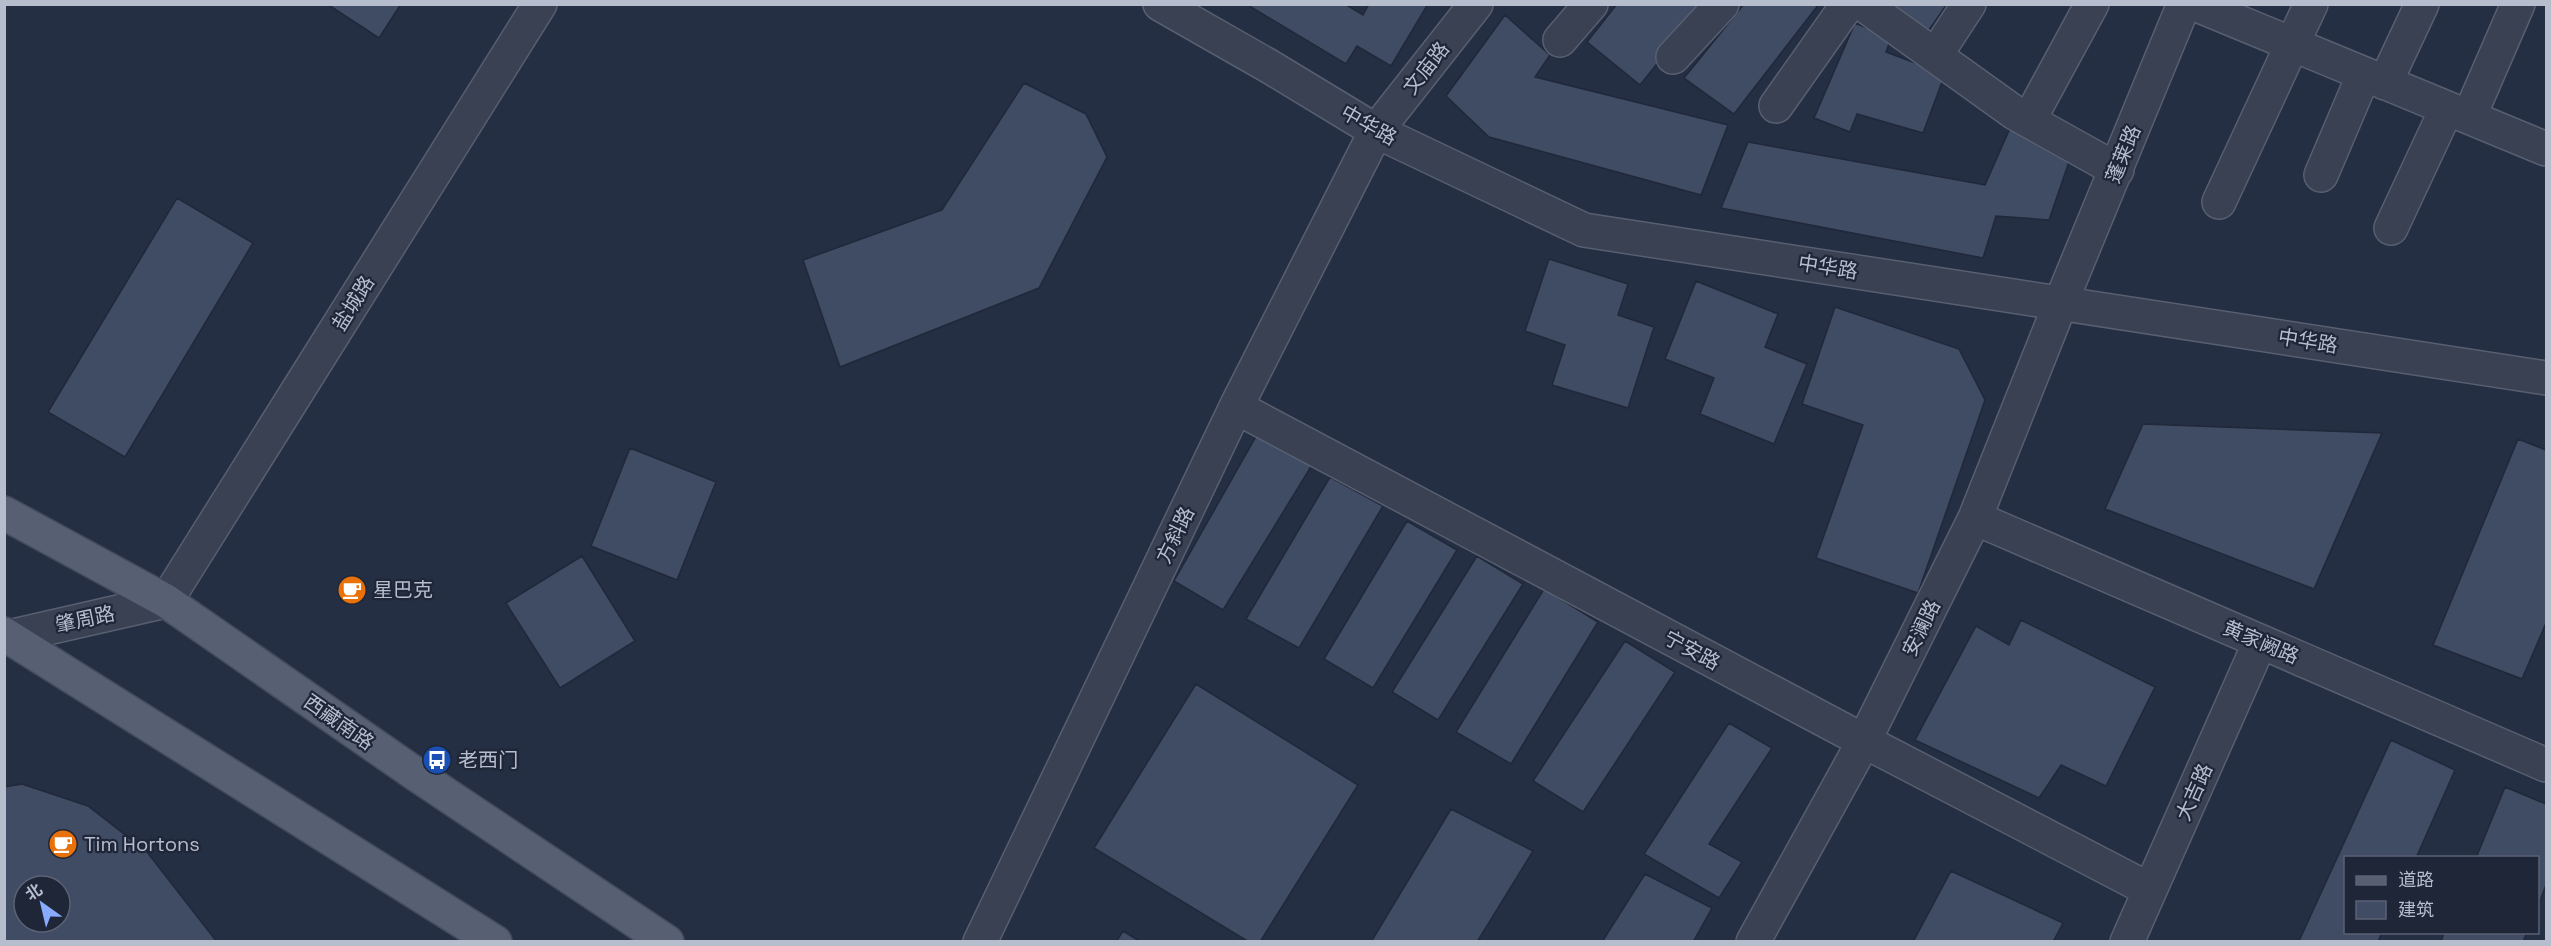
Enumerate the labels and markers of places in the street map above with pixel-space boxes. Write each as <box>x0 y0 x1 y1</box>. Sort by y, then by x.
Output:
cafe icon: 星巴克 <box>336 574 368 606</box>
place label: 星巴克 <box>373 577 433 603</box>
bus stop icon: 老西门 <box>421 744 453 776</box>
place label: 老西门 <box>458 747 518 773</box>
cafe icon: Tim Hortons <box>47 828 79 860</box>
place label: Tim Hortons <box>84 831 200 857</box>

